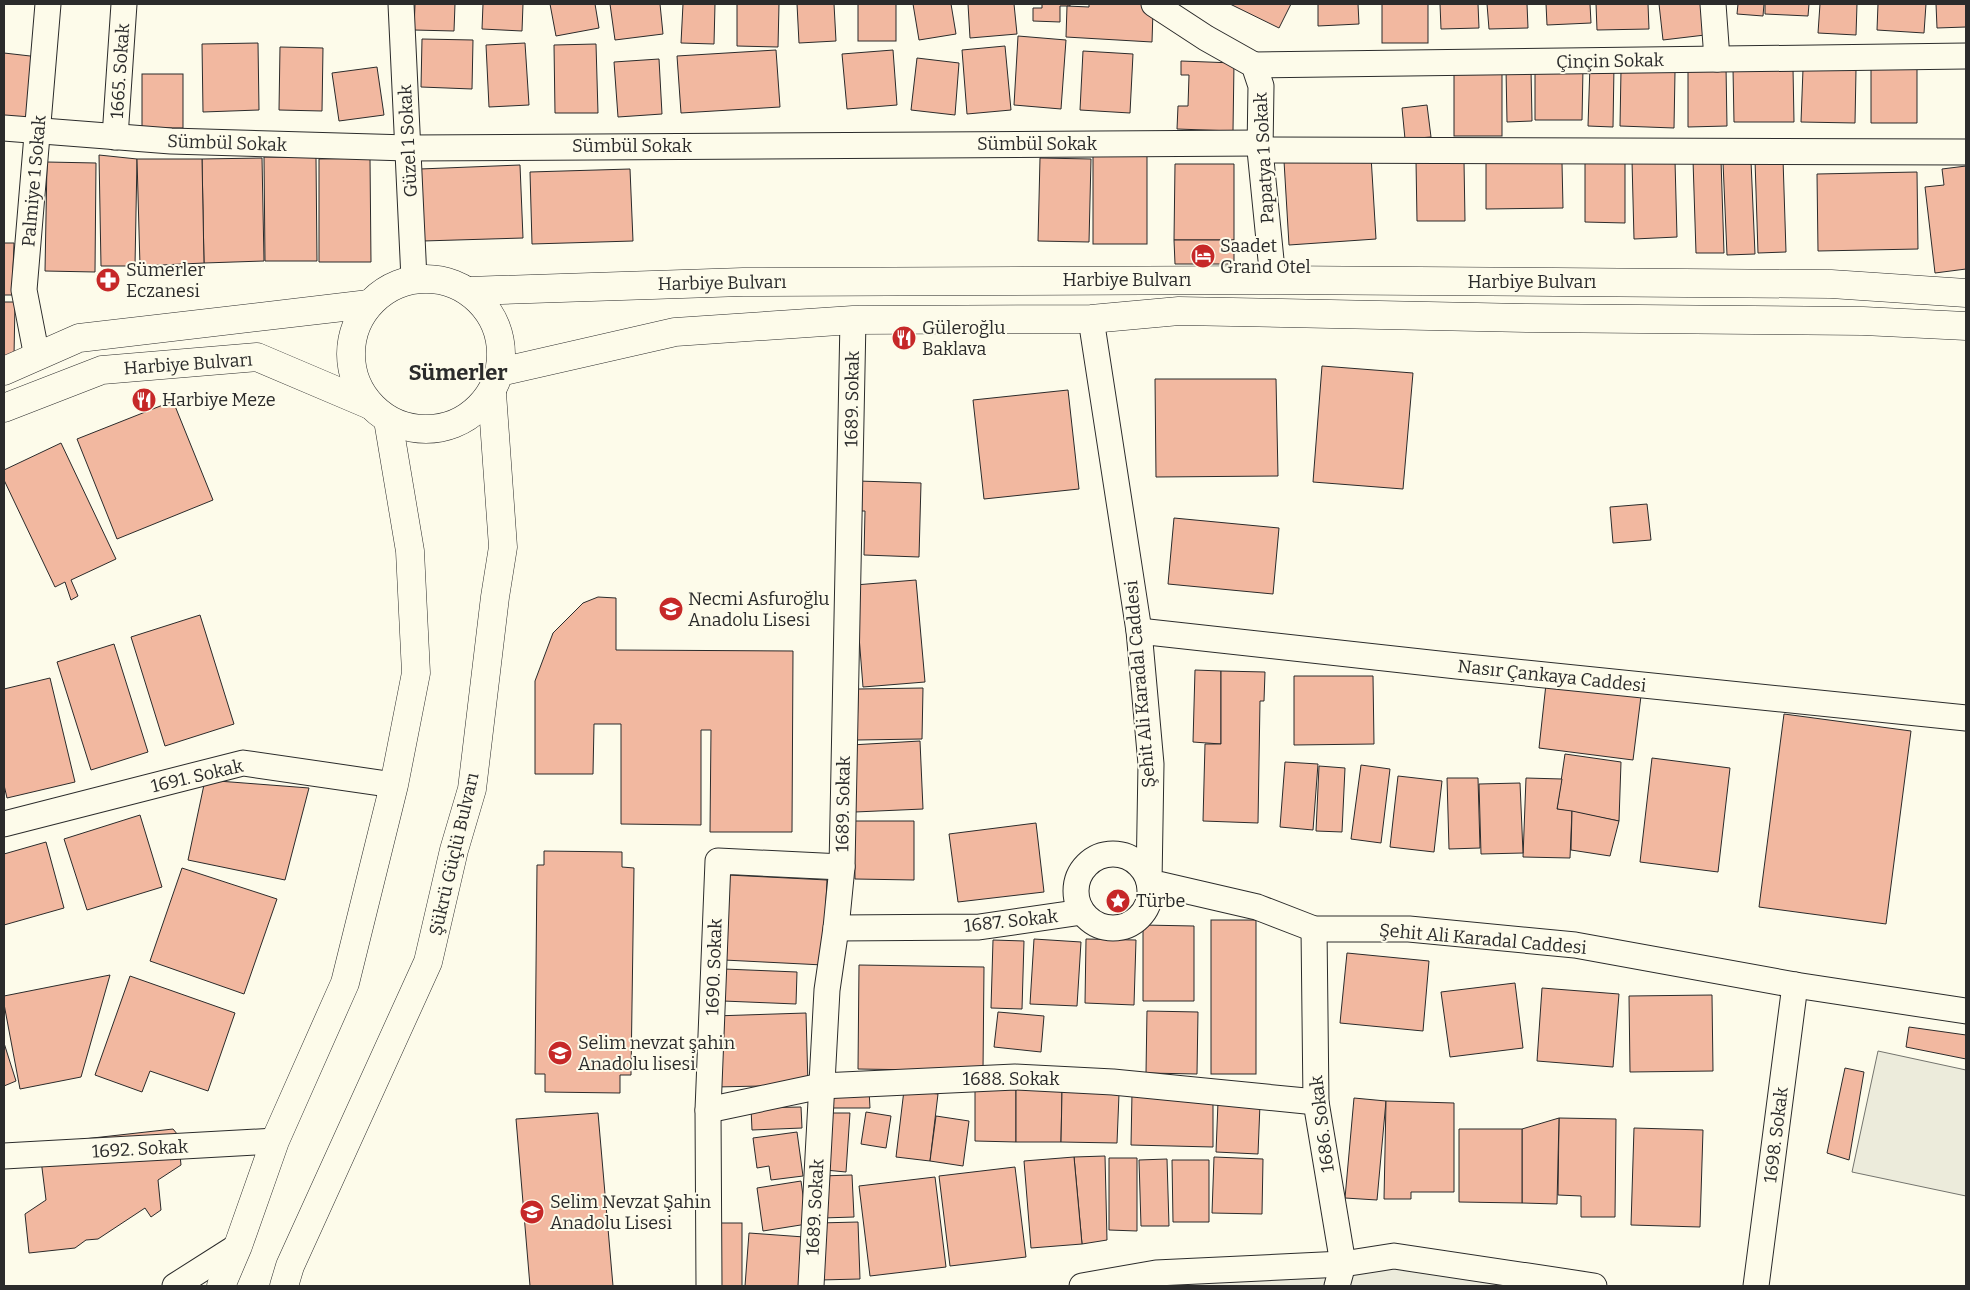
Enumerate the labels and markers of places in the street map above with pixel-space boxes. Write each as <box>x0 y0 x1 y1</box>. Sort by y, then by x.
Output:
place label: Saadet Grand Otel <box>1220 235 1311 278</box>
hotel icon: Saadet Grand Otel <box>1190 243 1216 269</box>
place label: Sümerler Eczanesi <box>126 259 205 302</box>
pharmacy icon: Sümerler Eczanesi <box>95 267 121 293</box>
place label: Güleroğlu Baklava <box>922 317 1005 360</box>
restaurant icon: Güleroğlu Baklava <box>891 325 917 351</box>
restaurant icon: Harbiye Meze <box>131 387 157 413</box>
place label: Harbiye Meze <box>162 389 276 411</box>
place label: Necmi Asfuroğlu Anadolu Lisesi <box>688 588 830 631</box>
school or university icon: Necmi Asfuroğlu Anadolu Lisesi <box>658 596 684 622</box>
place icon: Türbe <box>1105 888 1131 914</box>
place label: Türbe <box>1136 890 1185 912</box>
place label: Selim nevzat şahin Anadolu lisesi <box>578 1032 736 1075</box>
school or university icon: Selim nevzat şahin Anadolu lisesi <box>547 1040 573 1066</box>
place label: Selim Nevzat Şahin Anadolu Lisesi <box>550 1191 712 1234</box>
school or university icon: Selim Nevzat Şahin Anadolu Lisesi <box>519 1199 545 1225</box>

